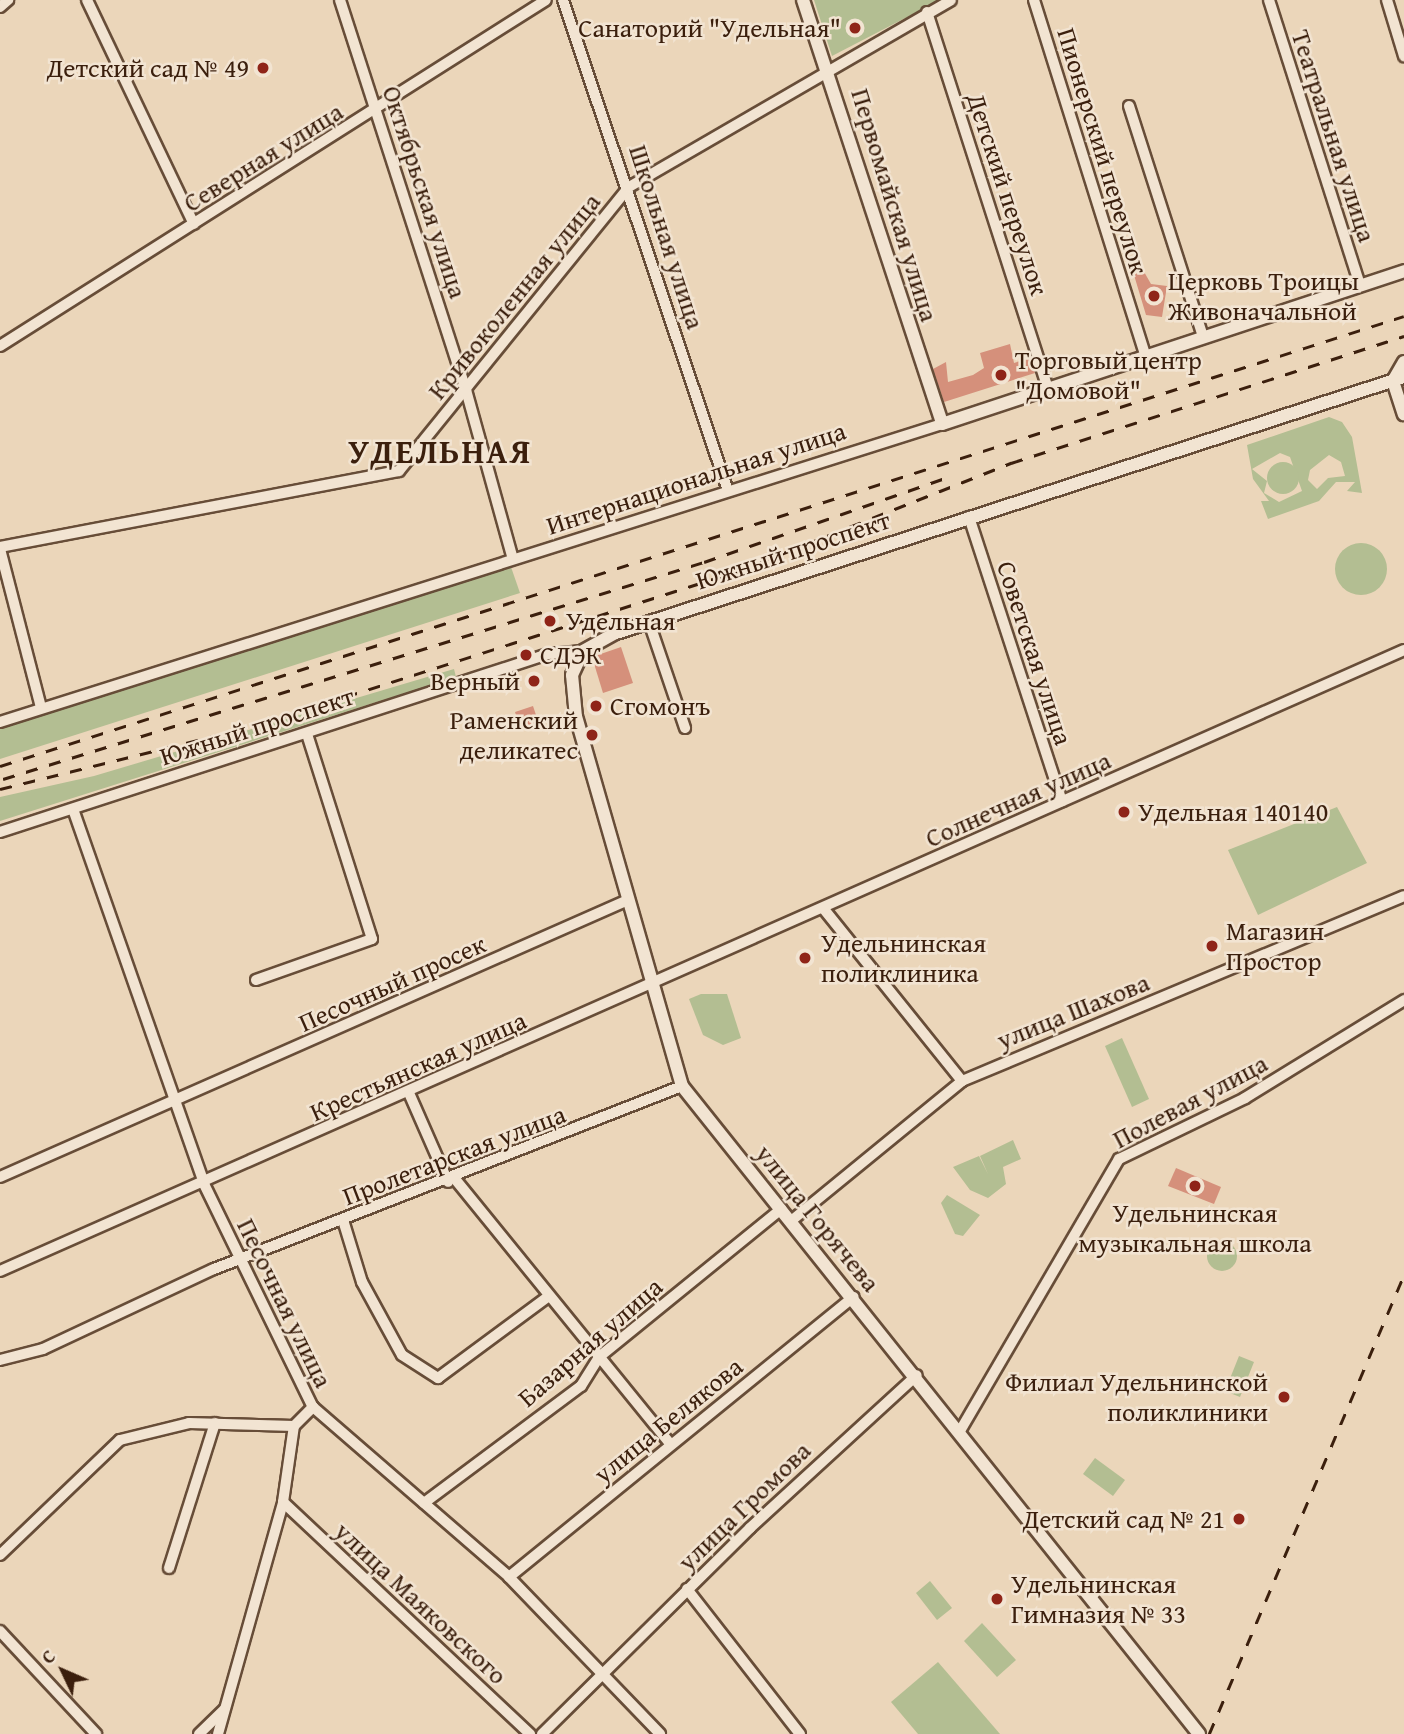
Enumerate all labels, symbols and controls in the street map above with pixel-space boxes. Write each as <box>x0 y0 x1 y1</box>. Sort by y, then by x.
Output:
place label: Санаторий "Удельная" <box>578 12 841 44</box>
marker: Санаторий "Удельная" <box>847 20 863 36</box>
street label: Пионерский переулок <box>1051 24 1155 278</box>
street label: Театральная улица <box>1285 26 1383 246</box>
place label: Детский сад № 49 <box>47 52 249 84</box>
marker: Детский сад № 49 <box>255 60 271 76</box>
street label: Октябрьская улица <box>376 82 474 302</box>
street label: Первомайская улица <box>845 85 945 325</box>
street label: Детский переулок <box>961 89 1055 299</box>
street label: Северная улица <box>178 96 348 218</box>
street label: Школьная улица <box>623 141 711 333</box>
street label: Кривоколенная улица <box>421 187 607 405</box>
place label: Церковь Троицы Живоначальной <box>1168 265 1359 326</box>
marker: Церковь Троицы Живоначальной <box>1146 288 1162 304</box>
place label: Торговый центр "Домовой" <box>1015 344 1202 406</box>
marker: Торговый центр "Домовой" <box>993 367 1009 383</box>
street label: Интернациональная улица <box>542 415 850 541</box>
district label: УДЕЛЬНАЯ <box>349 432 531 472</box>
street label: Южный проспект <box>692 504 894 596</box>
street label: Советская улица <box>991 557 1079 749</box>
place label: Удельная <box>566 605 675 637</box>
marker: Удельная <box>540 611 560 631</box>
place label: СДЭК <box>540 639 602 671</box>
marker: СДЭК <box>518 647 534 663</box>
place label: Верный <box>430 665 520 697</box>
marker: Верный <box>526 673 542 689</box>
street label: Южный проспект <box>156 680 358 772</box>
place label: Сгомонъ <box>610 690 711 722</box>
marker: Сгомонъ <box>588 698 604 714</box>
place label: Раменский деликатес <box>450 704 578 766</box>
marker: Раменский деликатес <box>584 727 600 743</box>
street label: Солнечная улица <box>921 744 1115 854</box>
place label: Удельная 140140 <box>1138 796 1328 828</box>
marker: Удельная 140140 <box>1116 804 1132 820</box>
place label: Магазин Простор <box>1226 915 1324 976</box>
place label: Удельнинская поликлиника <box>821 927 986 988</box>
street label: Песочный просек <box>294 928 490 1038</box>
marker: Магазин Простор <box>1204 938 1220 954</box>
marker: Удельнинская поликлиника <box>795 948 815 968</box>
street label: улица Шахова <box>992 966 1154 1056</box>
street label: Крестьянская улица <box>305 1004 531 1128</box>
street label: Полевая улица <box>1107 1047 1273 1155</box>
street label: Пролетарская улица <box>338 1098 570 1212</box>
street label: улица Горячева <box>749 1138 887 1298</box>
marker: Удельнинская музыкальная школа <box>1187 1178 1203 1194</box>
place label: Удельнинская музыкальная школа <box>1078 1197 1312 1258</box>
street label: Песочная улица <box>231 1213 339 1393</box>
street label: Базарная улица <box>511 1271 669 1413</box>
street label: улица Белякова <box>587 1351 749 1489</box>
place label: Филиал Удельнинской поликлиники <box>1005 1366 1268 1428</box>
marker: Филиал Удельнинской поликлиники <box>1274 1387 1294 1407</box>
street label: улица Громова <box>671 1435 817 1577</box>
place label: Детский сад № 21 <box>1023 1503 1225 1535</box>
marker: Детский сад № 21 <box>1231 1511 1247 1527</box>
street label: улица Маяковского <box>328 1515 514 1691</box>
place label: Удельнинская Гимназия № 33 <box>1011 1568 1186 1630</box>
marker: Удельнинская Гимназия № 33 <box>989 1591 1005 1607</box>
north arrow <box>28 1636 98 1706</box>
text: С <box>34 1643 62 1670</box>

